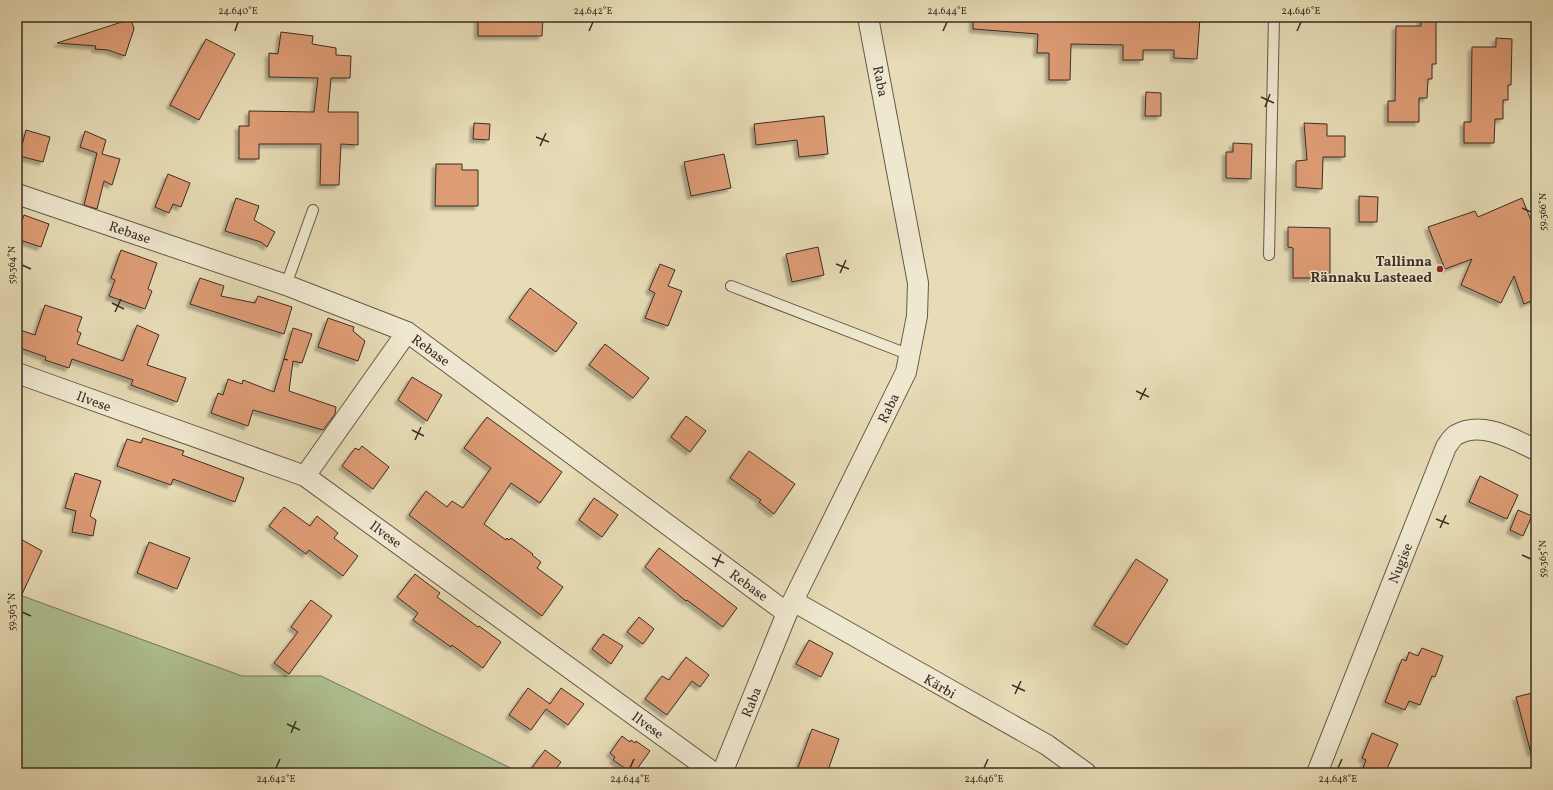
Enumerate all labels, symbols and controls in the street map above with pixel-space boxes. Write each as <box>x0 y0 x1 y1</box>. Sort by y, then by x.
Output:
text: 24.640°E <box>218 4 258 18</box>
text: 24.642°E <box>573 4 613 18</box>
text: 24.644°E <box>927 4 967 18</box>
text: 24.646°E <box>1282 4 1320 18</box>
street label: Raba <box>867 64 892 98</box>
text: 59.366°N <box>1536 192 1550 231</box>
street label: Rebase <box>106 217 153 250</box>
text: 59.364°N <box>5 245 19 284</box>
place label: Tallinna Rännaku Lasteaed <box>1311 253 1432 288</box>
marker: Tallinna Rännaku Lasteaed <box>1435 264 1445 274</box>
street label: Rebase <box>407 331 453 372</box>
street label: Ilvese <box>73 387 114 418</box>
street label: Raba <box>874 390 905 427</box>
street label: Ilvese <box>365 517 405 554</box>
text: 59.365°N <box>1536 539 1550 578</box>
street label: Nugise <box>1385 540 1418 587</box>
street label: Rebase <box>725 566 771 607</box>
text: 59.363°N <box>5 592 19 631</box>
street label: Kärbi <box>920 671 959 704</box>
street label: Raba <box>738 685 767 721</box>
street label: Ilvese <box>627 708 667 745</box>
text: 24.642°E <box>256 772 296 786</box>
text: 24.644°E <box>610 772 650 786</box>
text: 24.646°E <box>965 772 1003 786</box>
text: 24.648°E <box>1319 772 1357 786</box>

